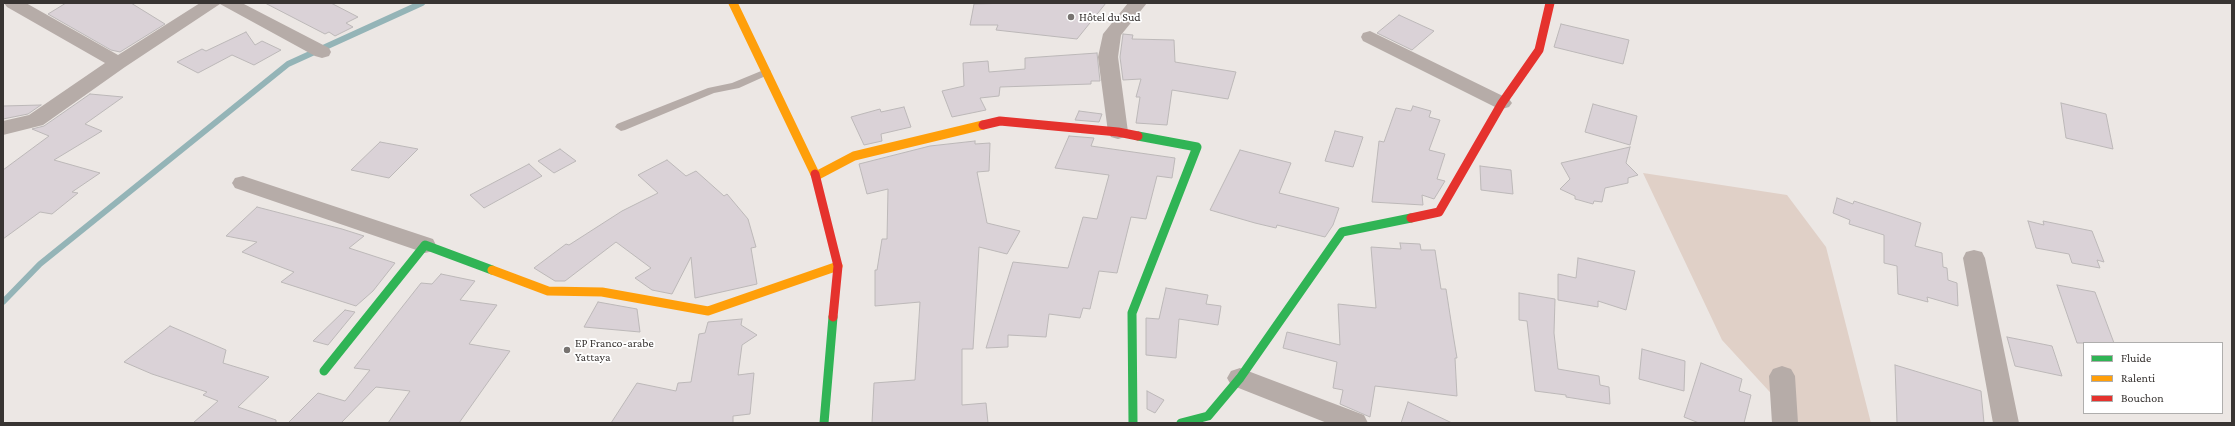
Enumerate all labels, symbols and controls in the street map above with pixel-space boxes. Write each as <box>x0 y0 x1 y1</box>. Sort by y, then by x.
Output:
place label: Hôtel du Sud <box>1079 10 1141 24</box>
marker: Hôtel du Sud <box>1066 12 1076 22</box>
place label: EP Franco-arabe Yattaya <box>575 336 654 364</box>
legend <box>2083 342 2223 414</box>
marker: EP Franco-arabe Yattaya <box>562 345 572 355</box>
text: Fluide <box>2121 351 2151 365</box>
text: Ralenti <box>2121 371 2155 385</box>
text: Bouchon <box>2121 391 2164 405</box>

